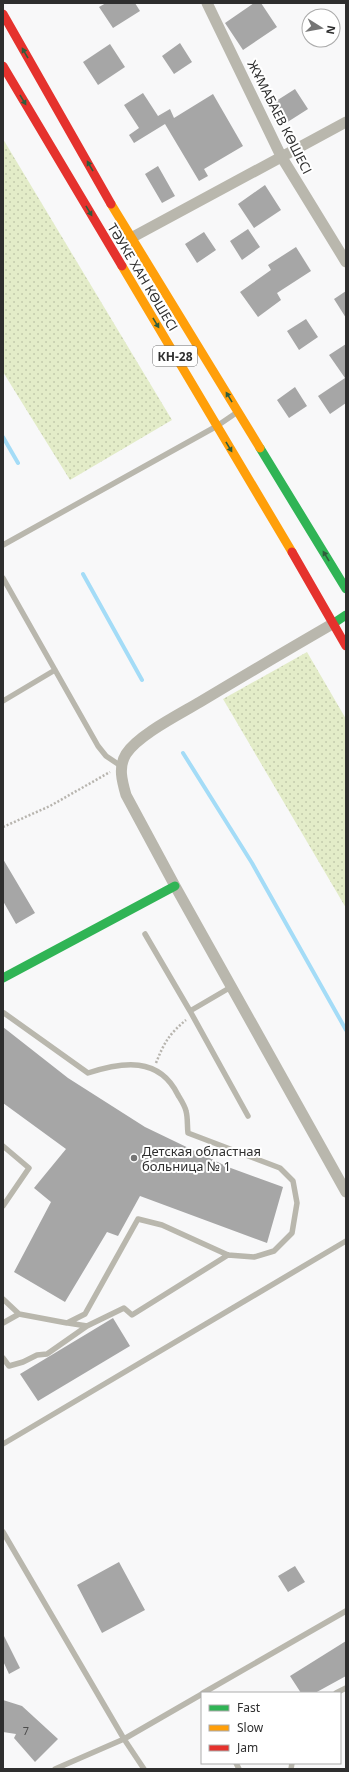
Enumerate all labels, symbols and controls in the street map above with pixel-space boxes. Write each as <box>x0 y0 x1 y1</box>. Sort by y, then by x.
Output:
north arrow <box>301 8 341 48</box>
text: N <box>323 24 340 36</box>
one-way arrow <box>22 47 29 59</box>
street label: ЖҰМАБАЕВ КӨШЕСІ <box>244 57 316 177</box>
one-way arrow <box>19 94 26 106</box>
one-way arrow <box>87 160 94 172</box>
one-way arrow <box>86 205 93 217</box>
street label: ТӘУКЕ ХАН КӨШЕСІ <box>104 220 182 334</box>
one-way arrow <box>152 317 159 329</box>
road number: КН-28 <box>153 346 197 366</box>
one-way arrow <box>225 392 232 403</box>
one-way arrow <box>226 441 233 453</box>
one-way arrow <box>322 550 329 562</box>
place label: Детская областная больница № 1 <box>142 1142 261 1175</box>
marker: Детская областная больница № 1 <box>129 1153 139 1163</box>
legend <box>201 1692 341 1764</box>
text: Fast <box>237 1699 261 1716</box>
text: Slow <box>237 1719 264 1736</box>
house number: 7 <box>23 1723 29 1738</box>
text: Jam <box>236 1739 258 1756</box>

